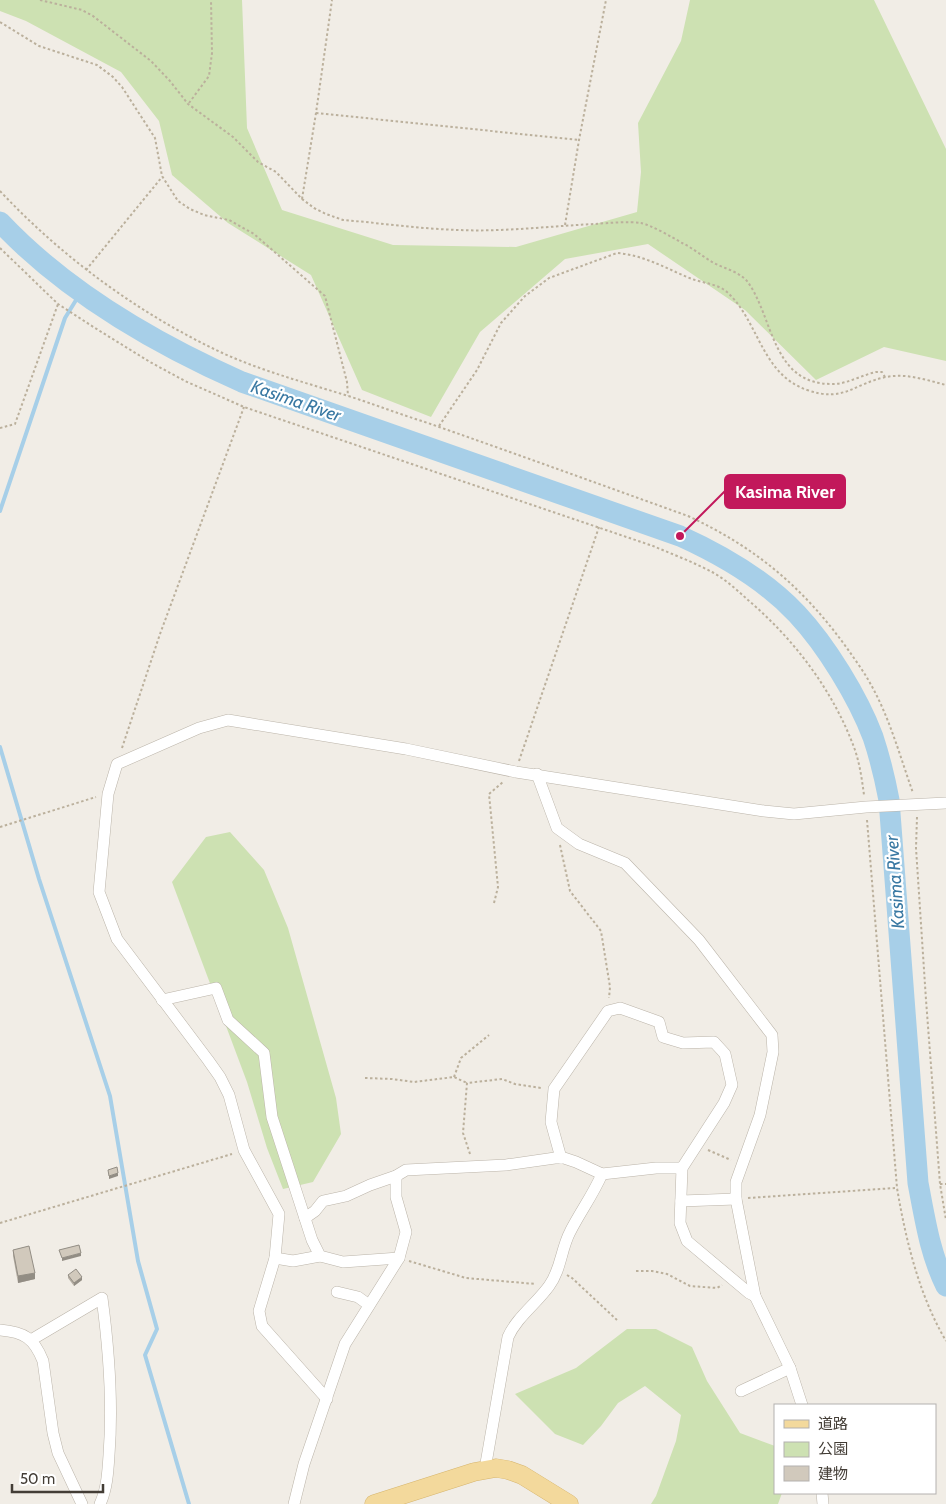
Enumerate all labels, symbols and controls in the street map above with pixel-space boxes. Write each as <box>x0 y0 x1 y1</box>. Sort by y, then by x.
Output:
water label: Kasima River <box>248 375 345 427</box>
callout: Kasima River <box>725 475 845 508</box>
text: Kasima River <box>735 481 835 503</box>
water label: Kasima River <box>881 833 909 929</box>
legend <box>774 1404 936 1494</box>
text: 道路 <box>818 1415 848 1433</box>
text: 公園 <box>818 1440 848 1458</box>
scale bar <box>12 1462 104 1494</box>
text: 建物 <box>818 1465 848 1483</box>
text: 50 m <box>20 1470 55 1488</box>

